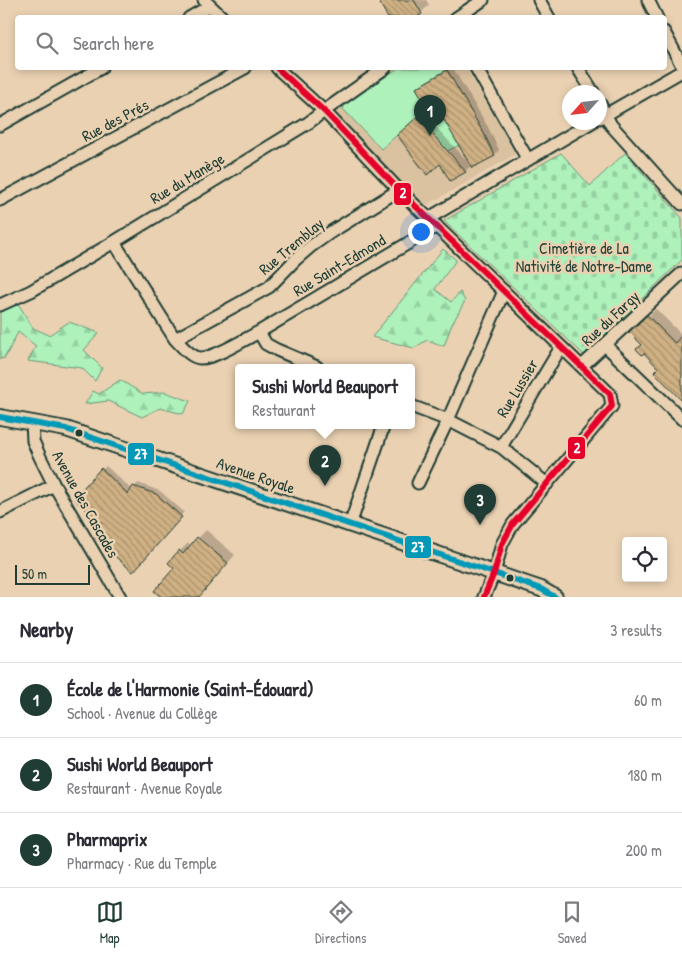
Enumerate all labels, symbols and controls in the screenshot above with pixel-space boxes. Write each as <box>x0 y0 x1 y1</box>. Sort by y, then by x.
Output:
search box <box>15 15 667 70</box>
icon: search <box>33 29 61 57</box>
text: Search here <box>73 30 154 56</box>
north arrow <box>562 85 607 130</box>
street label: Rue des Prés <box>78 93 152 147</box>
pin: 1 <box>414 95 446 136</box>
street label: Rue du Manège <box>146 147 229 209</box>
line badge: 2 <box>393 182 412 206</box>
text: 2 <box>400 183 407 202</box>
street label: Rue Tremblay <box>254 212 328 280</box>
your location <box>408 219 434 245</box>
street label: Rue Saint-Edmond <box>289 229 389 301</box>
park label: Cimetière de La Nativité de Notre-Dame <box>516 237 653 277</box>
street label: Rue du Fargy <box>576 285 644 351</box>
street label: Rue Lussier <box>491 355 543 421</box>
popup <box>235 364 415 429</box>
text: Sushi World Beauport <box>252 373 398 399</box>
text: Restaurant <box>252 399 315 421</box>
unlabelled marker <box>74 428 84 438</box>
line badge: 2 <box>567 436 586 460</box>
text: 2 <box>574 438 581 457</box>
line badge: 27 <box>127 442 155 466</box>
text: 27 <box>134 444 148 463</box>
pin: 2 <box>309 445 341 486</box>
street label: Avenue des Cascades <box>47 447 125 561</box>
street label: Avenue Royale <box>214 451 299 499</box>
pin: 3 <box>464 484 496 525</box>
line badge: 27 <box>404 535 432 559</box>
text: 27 <box>411 537 425 556</box>
map controls <box>622 537 667 582</box>
button: locate <box>622 537 667 582</box>
scale bar <box>15 562 90 585</box>
text: 50 m <box>22 564 47 583</box>
unlabelled marker <box>505 573 515 583</box>
text: Nearby <box>20 615 73 644</box>
text: 3 results <box>610 619 662 641</box>
text: École de l'Harmonie (Saint-Édouard) <box>67 676 314 702</box>
text: 1 <box>33 689 39 711</box>
text: 60 m <box>634 689 662 711</box>
text: School · Avenue du Collège <box>67 702 218 724</box>
text: Sushi World Beauport <box>67 751 213 777</box>
text: 2 <box>32 764 40 786</box>
text: 180 m <box>628 764 662 786</box>
text: Restaurant · Avenue Royale <box>67 777 222 799</box>
text: Pharmaprix <box>67 826 147 852</box>
text: 3 <box>32 839 40 861</box>
text: 200 m <box>626 839 662 861</box>
text: Pharmacy · Rue du Temple <box>67 852 217 874</box>
tab: Map <box>96 898 124 947</box>
tab: Directions <box>315 898 366 947</box>
tab: Saved <box>558 898 586 947</box>

